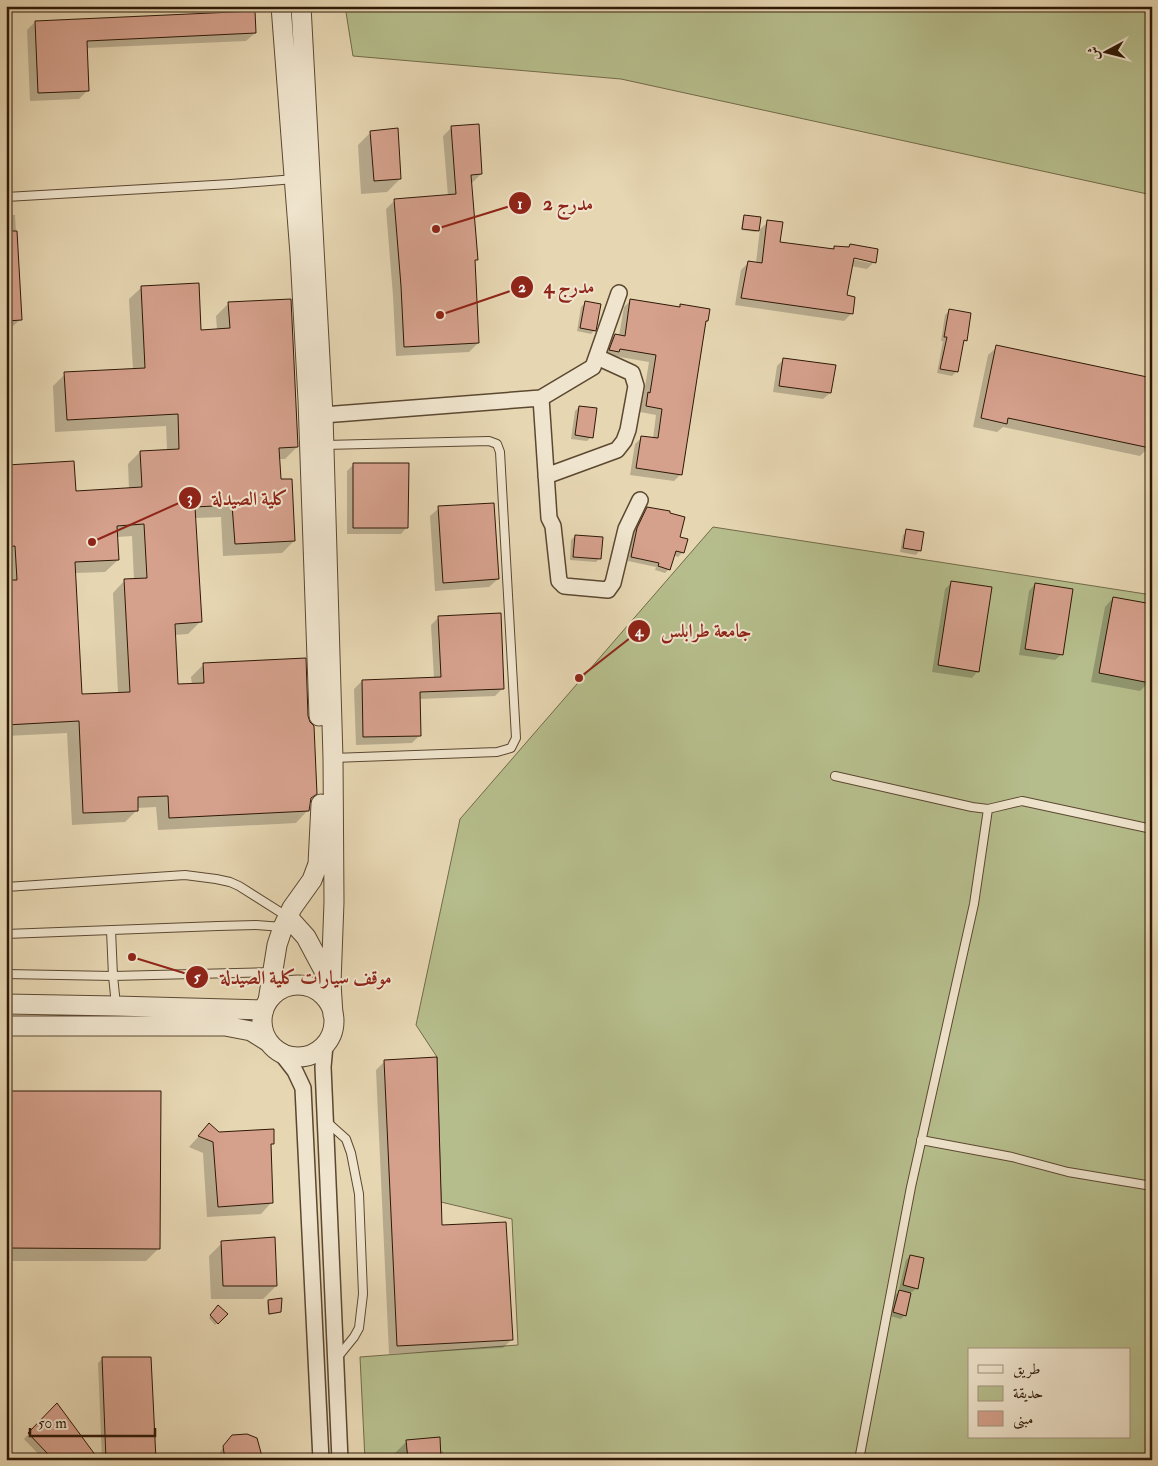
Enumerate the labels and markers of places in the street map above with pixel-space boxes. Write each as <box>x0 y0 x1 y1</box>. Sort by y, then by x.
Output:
callout: مدرج 2 <box>507 186 603 220</box>
callout: مدرج 4 <box>509 270 605 304</box>
callout: كلية الصيدلة <box>177 481 298 515</box>
callout: جامعة طرابلس <box>626 614 762 648</box>
callout: موقف سيارات كلية الصيدلة <box>185 960 401 994</box>

